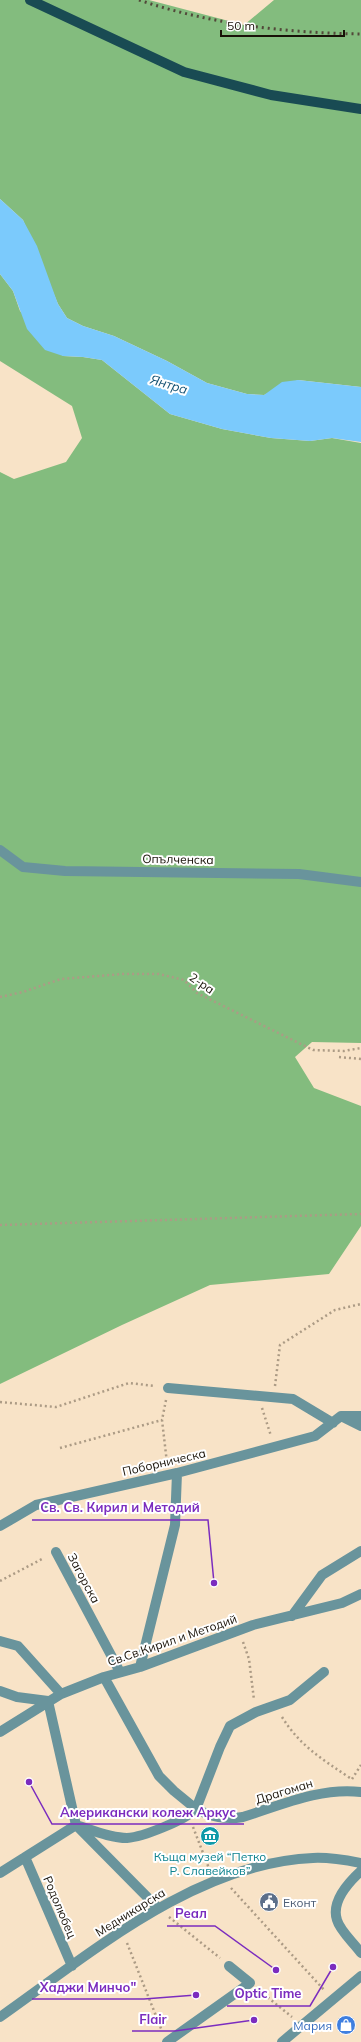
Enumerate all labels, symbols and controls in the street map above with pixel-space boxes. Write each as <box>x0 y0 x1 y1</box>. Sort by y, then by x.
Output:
scale bar <box>221 12 344 38</box>
text: 50 m <box>227 18 255 33</box>
water label: Янтра <box>147 370 190 397</box>
street label: Опълченска <box>142 851 214 867</box>
street label: 2-ра <box>187 969 217 997</box>
street label: Поборническа <box>121 1445 207 1479</box>
callout: Св. Св. Кирил и Методий <box>32 1495 208 1520</box>
text: Св. Св. Кирил и Методий <box>40 1499 200 1515</box>
street label: Загорска <box>65 1550 103 1606</box>
street label: Св.Св.Кирил и Методий <box>105 1611 239 1669</box>
street label: Драгоман <box>254 1775 314 1807</box>
callout: Американски колеж Аркус <box>52 1799 244 1824</box>
text: Американски колеж Аркус <box>60 1804 236 1821</box>
museum icon: Къща музей “Петко Р. Славейков” <box>199 1825 221 1847</box>
place label: Къща музей “Петко Р. Славейков” <box>154 1849 266 1878</box>
street label: Родолюбец <box>40 1874 80 1940</box>
street label: Медникарска <box>92 1885 168 1939</box>
public building icon: Еконт <box>258 1891 280 1913</box>
place label: Еконт <box>283 1895 317 1910</box>
callout: Реал <box>167 1901 215 1926</box>
text: Реал <box>175 1905 207 1921</box>
callout: Хаджи Минчо" <box>32 1974 144 1999</box>
text: Хаджи Минчо" <box>39 1979 136 1995</box>
callout: Optic Time <box>227 1981 310 2006</box>
text: Optic Time <box>235 1985 301 2001</box>
callout: Flair <box>132 2006 175 2031</box>
text: Flair <box>139 2011 168 2027</box>
shop icon: Мария <box>335 2014 357 2036</box>
place label: Мария <box>293 2018 332 2033</box>

